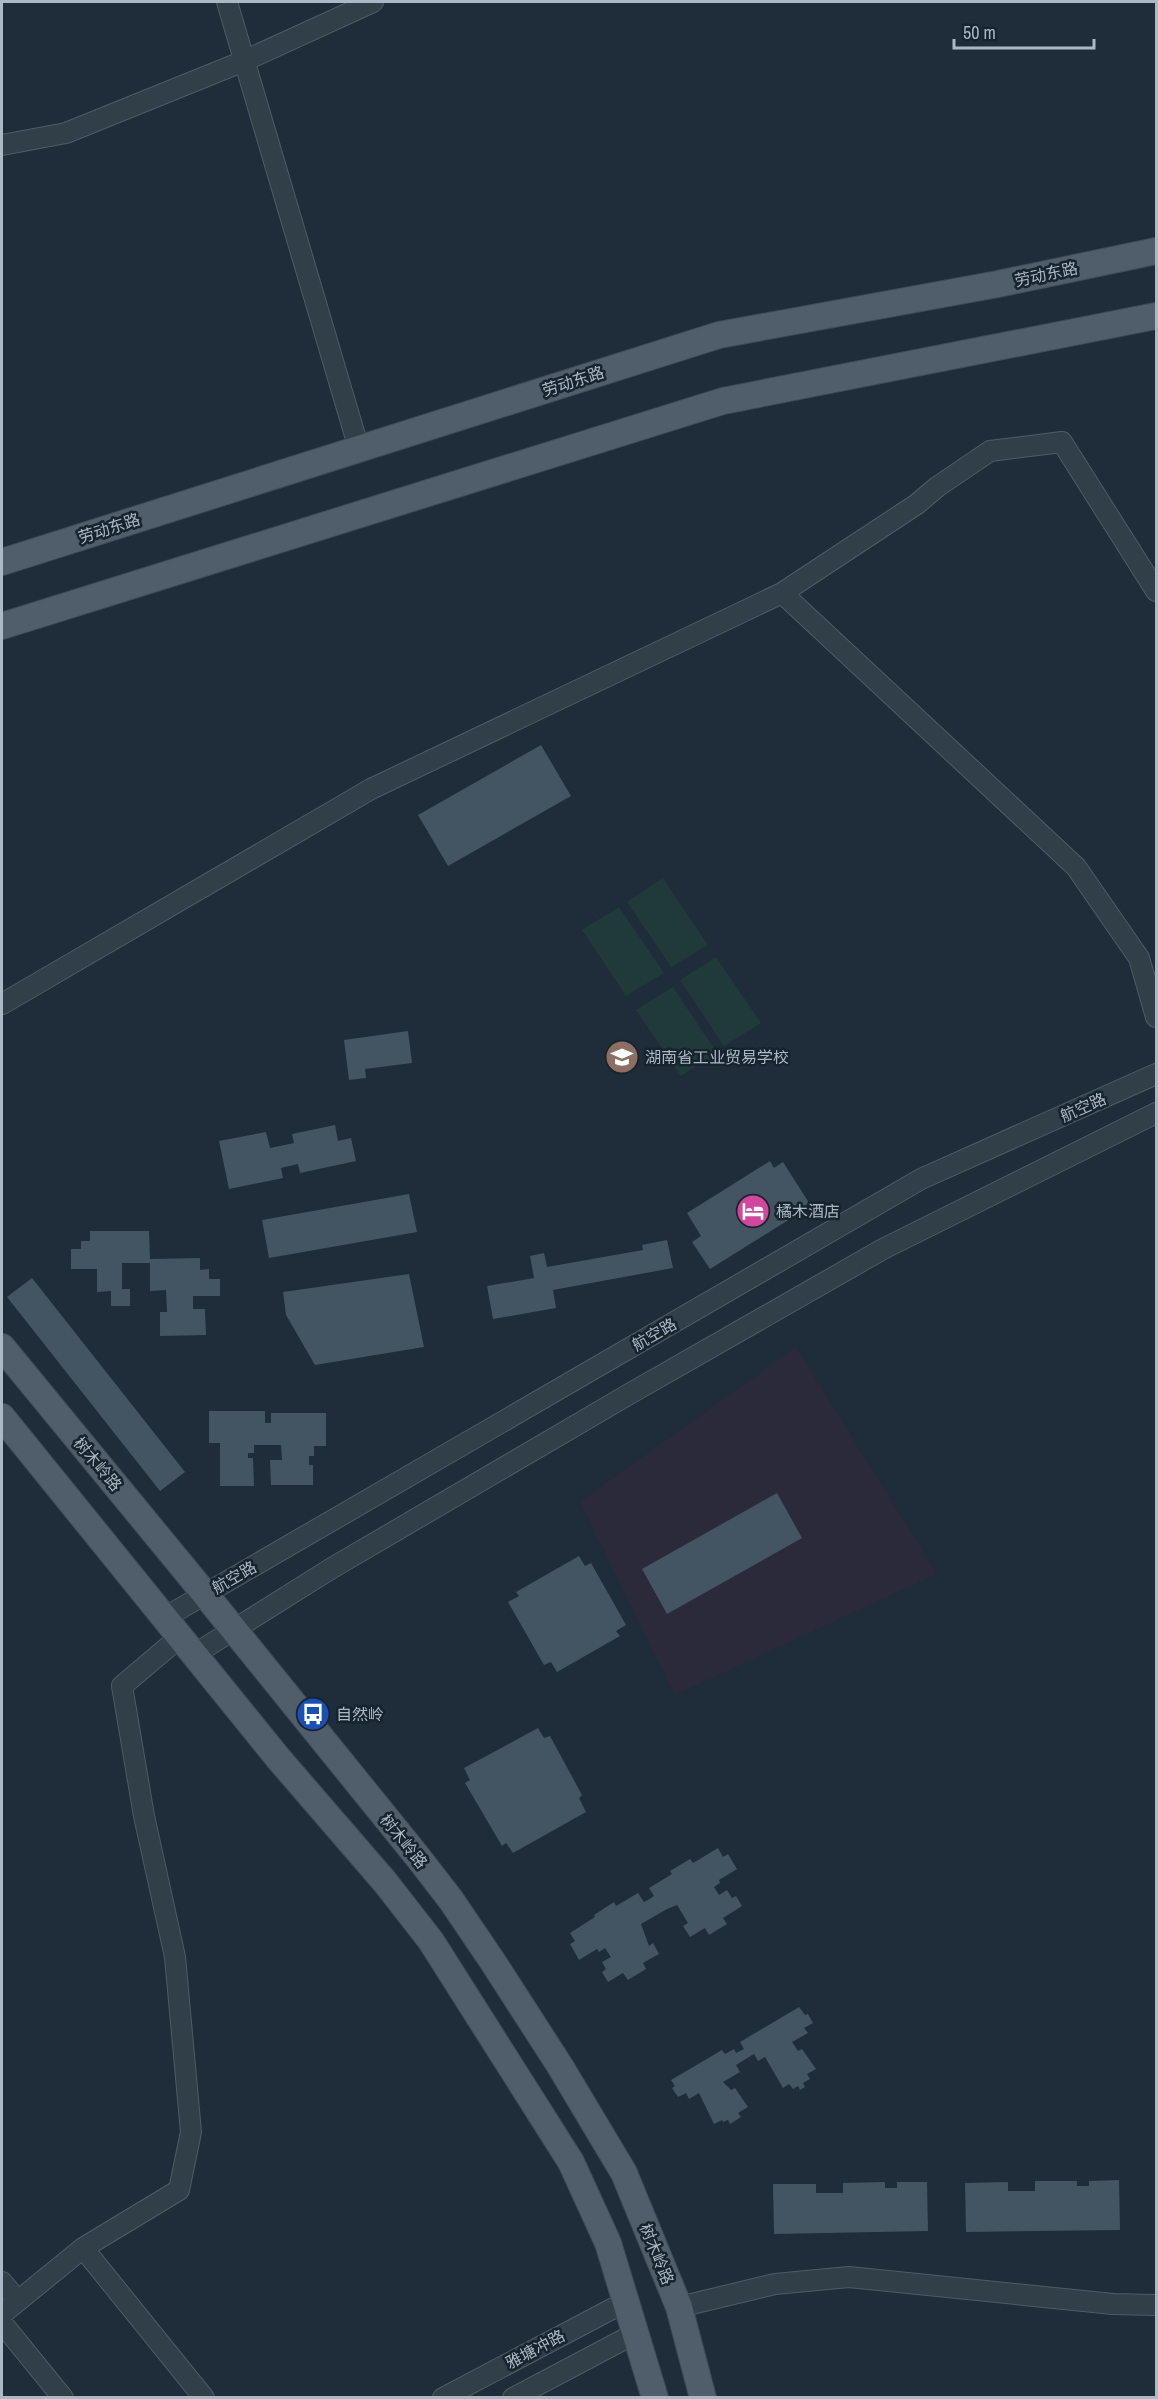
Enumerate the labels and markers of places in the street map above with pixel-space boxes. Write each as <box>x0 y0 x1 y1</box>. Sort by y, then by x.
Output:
school or university icon: 湖南省工业贸易学校 <box>604 1039 640 1075</box>
place label: 湖南省工业贸易学校 <box>645 1046 789 1068</box>
hotel icon: 橘木酒店 <box>735 1193 771 1229</box>
place label: 橘木酒店 <box>776 1200 840 1222</box>
bus stop icon: 自然岭 <box>295 1696 331 1732</box>
place label: 自然岭 <box>336 1703 384 1725</box>

